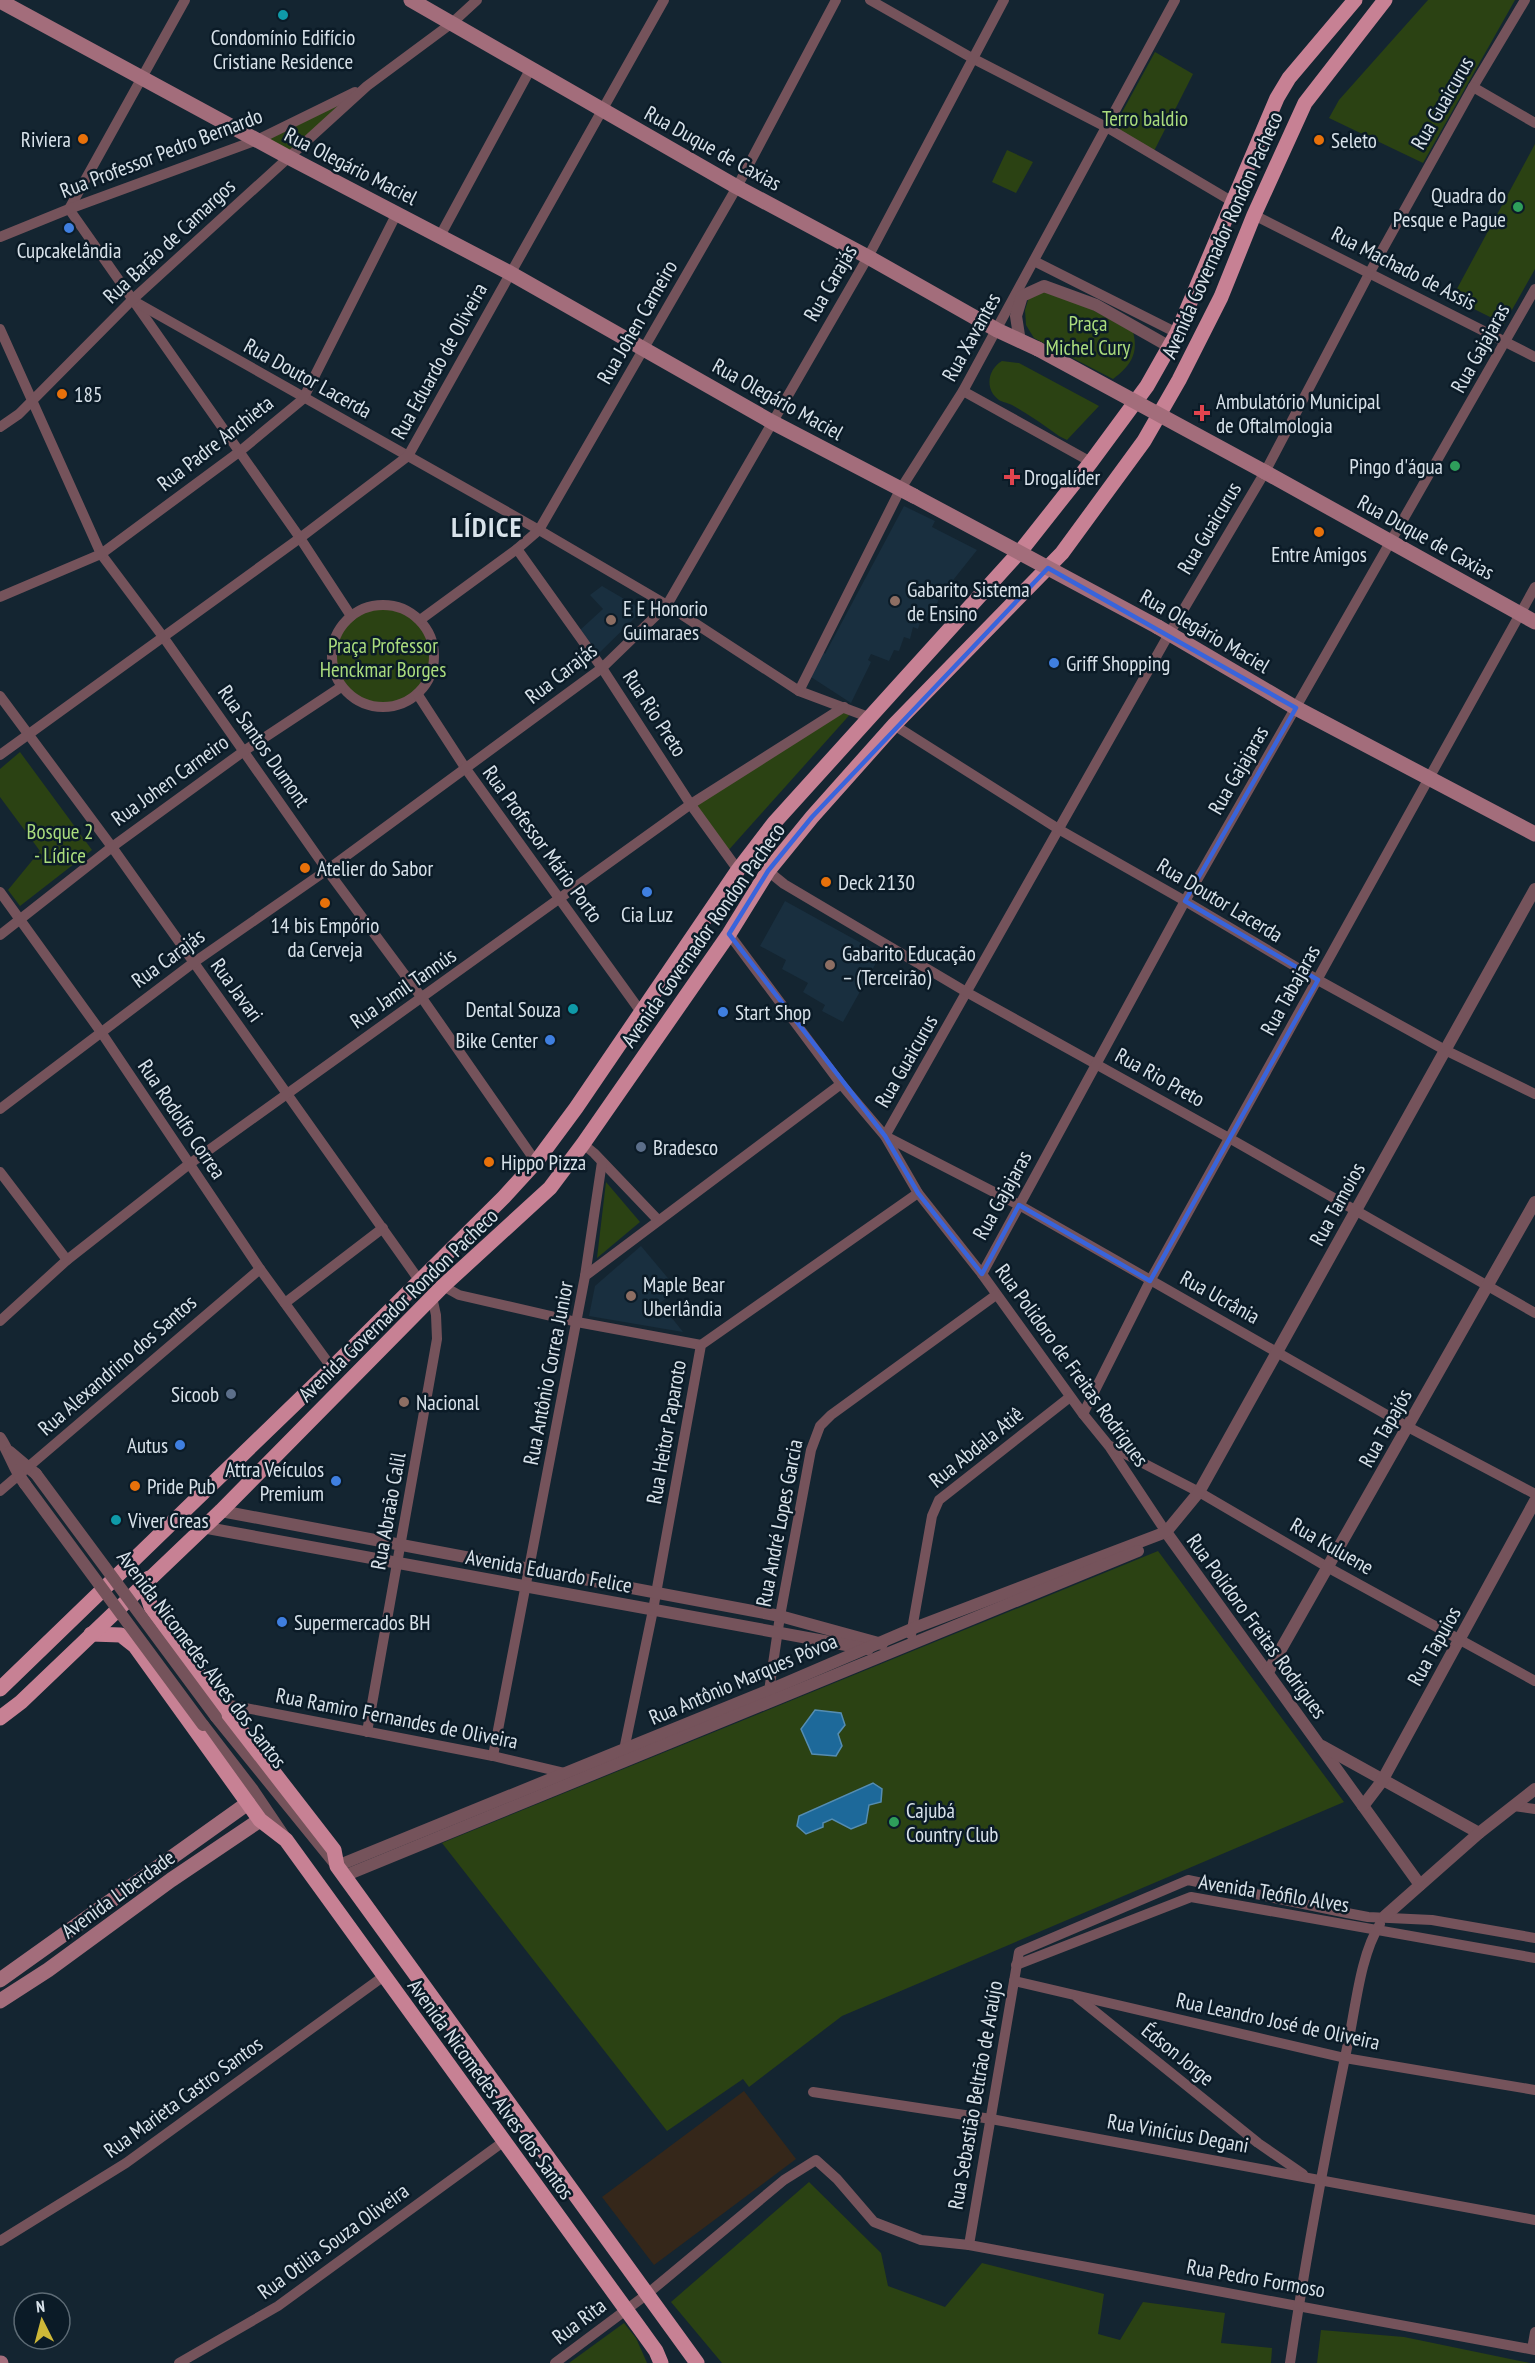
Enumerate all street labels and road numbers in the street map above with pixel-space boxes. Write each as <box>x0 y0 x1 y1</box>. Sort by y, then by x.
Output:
street label: Rua Guaicurus <box>1405 52 1479 154</box>
street label: Rua Duque de Caxias <box>640 99 786 197</box>
street label: Rua Professor Pedro Bernardo <box>56 102 266 204</box>
street label: Avenida Governador Rondon Pacheco <box>1155 107 1289 363</box>
street label: Rua Olegário Maciel <box>280 121 422 211</box>
street label: Rua Barão de Camargos <box>97 173 241 309</box>
street label: Rua Machado de Assis <box>1327 220 1481 316</box>
street label: Rua Carajás <box>797 240 863 326</box>
street label: Rua Johen Carneiro <box>591 255 683 389</box>
street label: Rua Eduardo de Oliveira <box>385 278 493 444</box>
street label: Rua Xavantes <box>936 288 1006 386</box>
street label: Rua Gajajaras <box>1444 299 1516 397</box>
street label: Rua Doutor Lacerda <box>239 332 377 424</box>
street label: Rua Olegário Maciel <box>708 352 848 446</box>
street label: Rua Padre Anchieta <box>152 389 278 497</box>
street label: Rua Guaicurus <box>1171 477 1247 579</box>
street label: Rua Duque de Caxias <box>1353 488 1499 586</box>
street label: Rua Olegário Maciel <box>1135 583 1275 679</box>
street label: Rua Carajás <box>520 637 602 709</box>
street label: Rua Rio Preto <box>617 664 693 762</box>
street label: Rua Santos Dumont <box>212 680 316 812</box>
street label: Rua Gajajaras <box>1202 721 1274 819</box>
street label: Rua Johen Carneiro <box>106 728 234 832</box>
street label: Rua Professor Mário Porto <box>477 760 609 928</box>
street label: Avenida Governador Rondon Pacheco <box>615 818 791 1052</box>
street label: Rua Doutor Lacerda <box>1152 852 1288 948</box>
street label: Rua Carajás <box>126 922 210 994</box>
street label: Rua Tabajaras <box>1254 940 1326 1040</box>
street label: Rua Jamil Tannús <box>345 942 461 1034</box>
street label: Rua Javari <box>205 953 269 1027</box>
street label: Rua Guaicurus <box>869 1010 943 1112</box>
street label: Rua Rio Preto <box>1111 1041 1209 1113</box>
street label: Rua Rodolfo Correa <box>132 1054 232 1184</box>
street label: Rua Gajajaras <box>966 1146 1038 1244</box>
street label: Rua Tamoios <box>1303 1158 1371 1250</box>
street label: Avenida Governador Rondon Pacheco <box>292 1202 504 1408</box>
street label: Rua Polidoro de Freitas Rodrigues <box>989 1258 1155 1472</box>
street label: Rua Ucrânia <box>1175 1264 1265 1330</box>
street label: Rua Antônio Correa Junior <box>517 1279 579 1467</box>
street label: Rua Alexandrino dos Santos <box>32 1289 202 1441</box>
street label: Rua Heitor Paparoto <box>640 1358 692 1506</box>
street label: Rua Tapajós <box>1352 1384 1418 1472</box>
street label: Rua Abdala Atiê <box>923 1401 1029 1493</box>
street label: Rua André Lopes Garcia <box>750 1437 808 1609</box>
street label: Rua Abraão Calil <box>364 1450 412 1572</box>
street label: Rua Kuluene <box>1286 1511 1378 1581</box>
street label: Rua Polidoro Freitas Rodrigues <box>1181 1528 1333 1724</box>
street label: Avenida Eduardo Felice <box>464 1543 634 1599</box>
street label: Avenida Nicomedes Alves dos Santos <box>111 1545 293 1773</box>
street label: Rua Tapuios <box>1401 1602 1467 1690</box>
street label: Rua Antônio Marques Póvoa <box>645 1627 841 1731</box>
street label: Rua Ramiro Fernandes de Oliveira <box>274 1681 520 1755</box>
street label: Avenida Liberdade <box>56 1844 180 1944</box>
street label: Avenida Teófilo Alves <box>1197 1868 1351 1918</box>
street label: Avenida Nicomedes Alves dos Santos <box>402 1973 580 2205</box>
street label: Rua Sebastião Beltrão de Araújo <box>942 1978 1008 2212</box>
street label: Rua Leandro José de Oliveira <box>1174 1986 1382 2056</box>
street label: Édson Jorge <box>1136 2017 1220 2091</box>
street label: Rua Marieta Castro Santos <box>98 2030 268 2164</box>
street label: Rua Vinícius Degani <box>1105 2107 1251 2159</box>
street label: Rua Otilia Souza Oliveira <box>252 2177 414 2305</box>
street label: Rua Pedro Formoso <box>1185 2253 1327 2303</box>
street label: Rua Rita <box>547 2292 611 2350</box>

